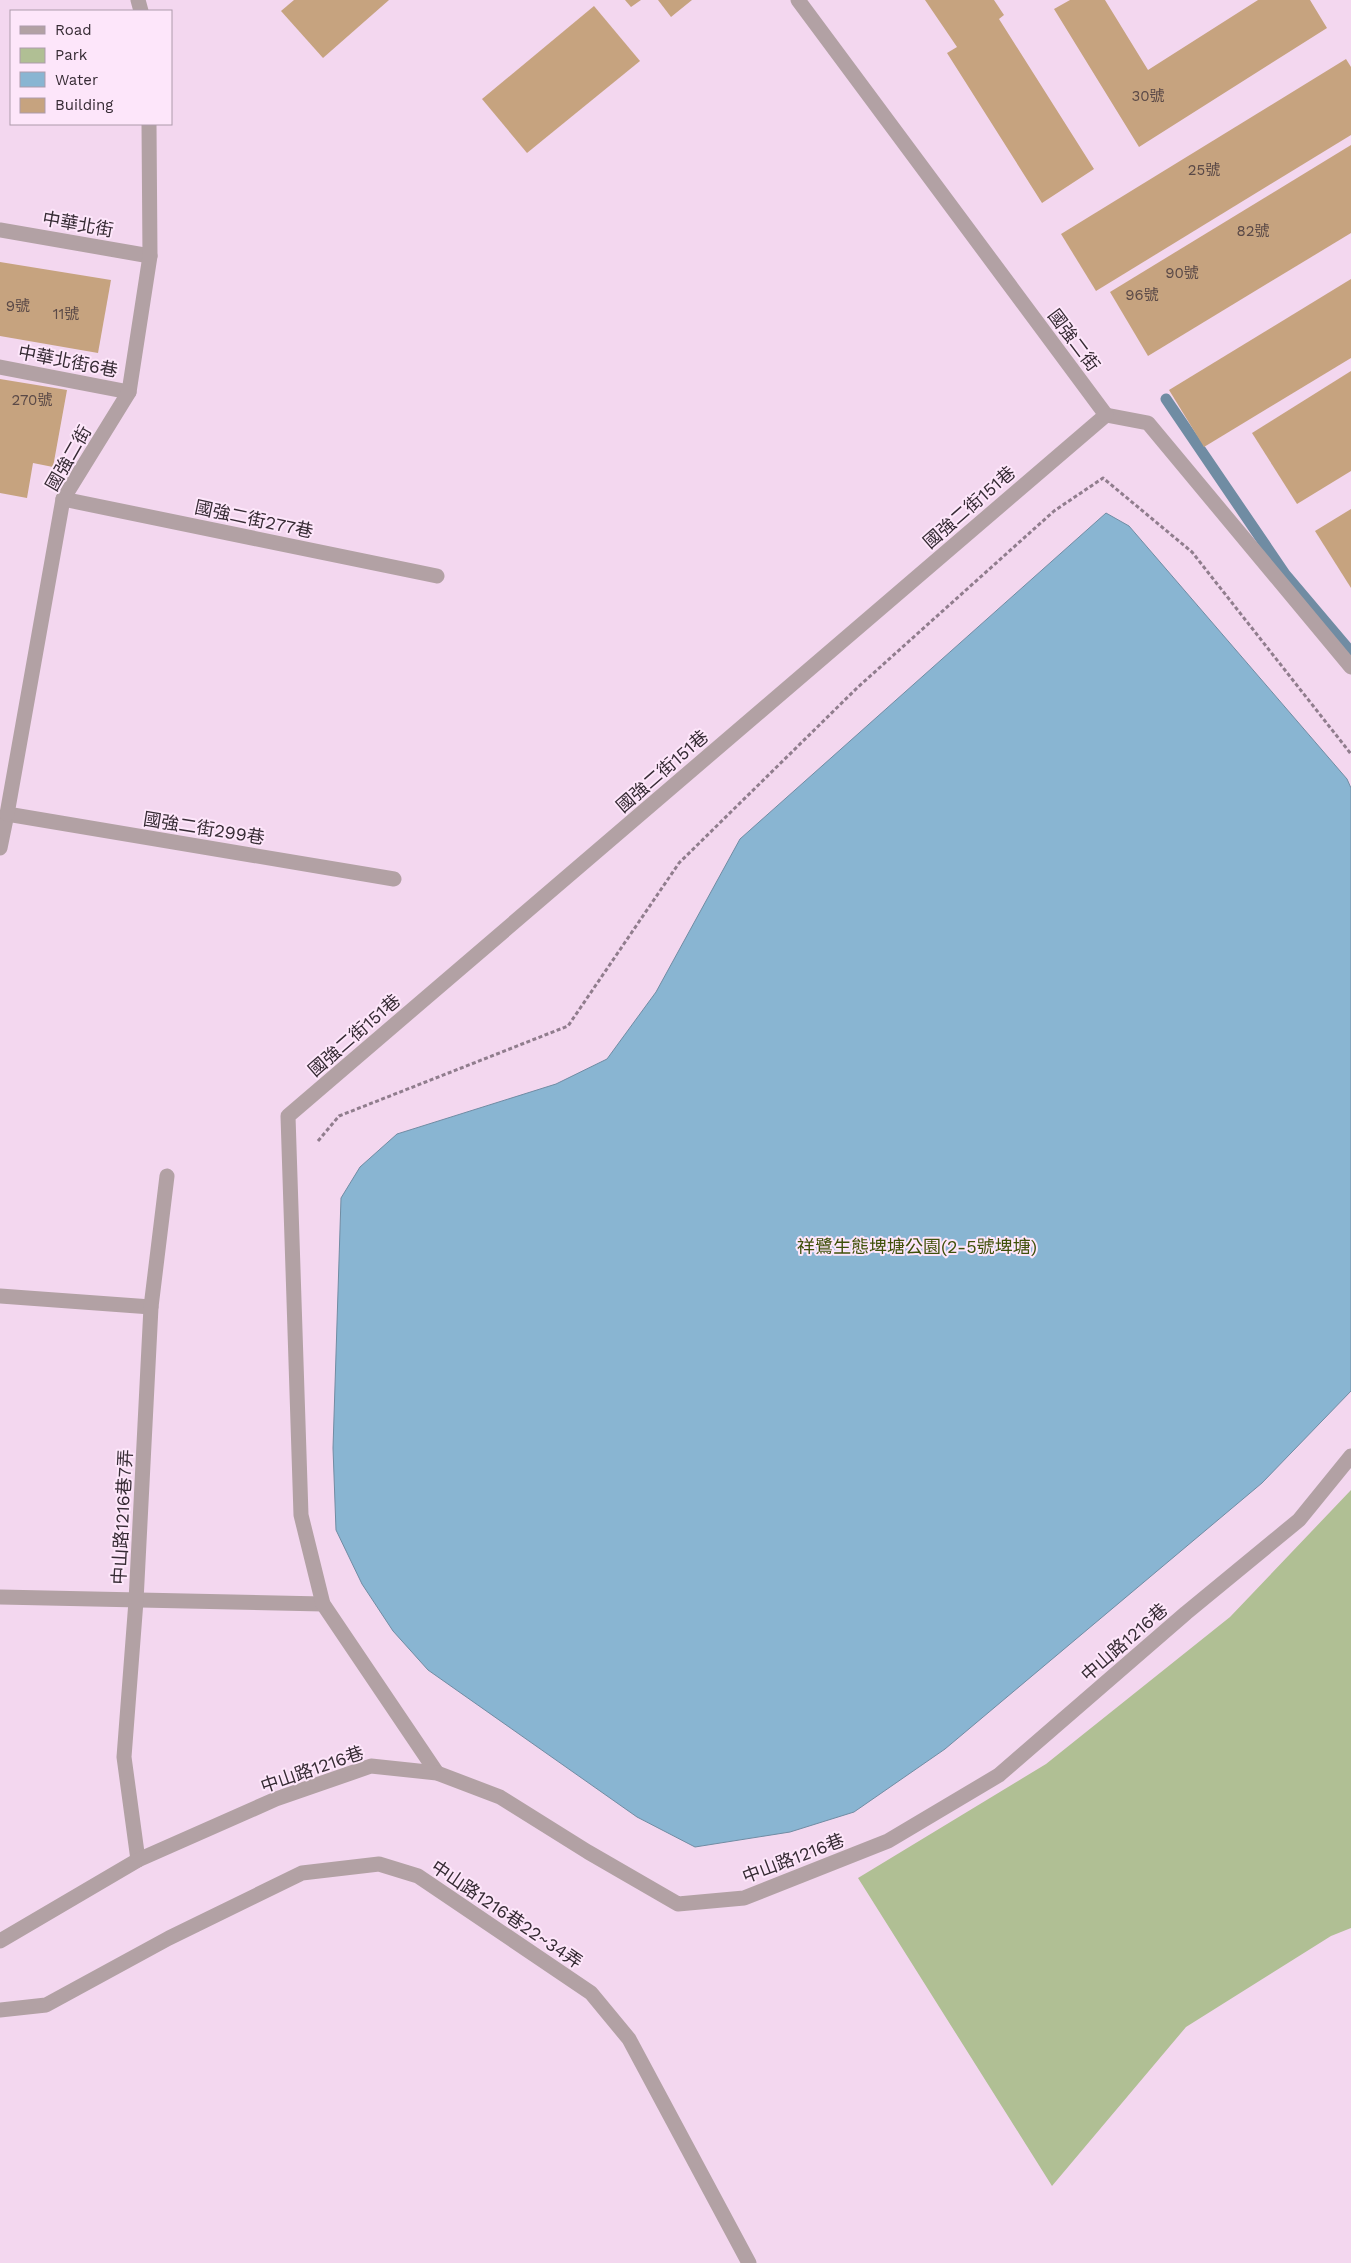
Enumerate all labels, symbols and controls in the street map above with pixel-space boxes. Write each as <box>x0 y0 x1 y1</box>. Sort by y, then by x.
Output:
legend <box>10 10 172 125</box>
text: Road <box>55 21 92 39</box>
text: Park <box>55 46 88 64</box>
text: Water <box>55 71 98 89</box>
house number: 30號 <box>1131 87 1165 105</box>
text: Building <box>55 96 113 114</box>
house number: 25號 <box>1188 161 1220 179</box>
street label: 中華北街 <box>41 207 115 241</box>
house number: 82號 <box>1237 222 1270 240</box>
house number: 90號 <box>1165 264 1199 282</box>
house number: 96號 <box>1125 286 1159 304</box>
house number: 9號 <box>6 297 30 315</box>
house number: 11號 <box>53 305 79 323</box>
street label: 國強二街 <box>1044 305 1104 375</box>
street label: 中華北街6巷 <box>16 341 120 381</box>
house number: 270號 <box>12 391 52 409</box>
street label: 國強二街 <box>41 422 95 494</box>
street label: 國強二街151巷 <box>919 462 1019 552</box>
street label: 國強二街277巷 <box>193 496 315 542</box>
street label: 國強二街151巷 <box>612 726 712 816</box>
street label: 國強二街299巷 <box>142 808 266 848</box>
street label: 國強二街151巷 <box>304 990 404 1080</box>
park label: 祥鷺生態埤塘公園(2-5號埤塘) <box>797 1236 1037 1257</box>
street label: 中山路1216巷7弄 <box>108 1449 136 1585</box>
street label: 中山路1216巷 <box>1077 1599 1171 1685</box>
street label: 中山路1216巷 <box>258 1742 366 1796</box>
street label: 中山路1216巷 <box>739 1829 847 1887</box>
street label: 中山路1216巷22~34弄 <box>427 1856 587 1972</box>

